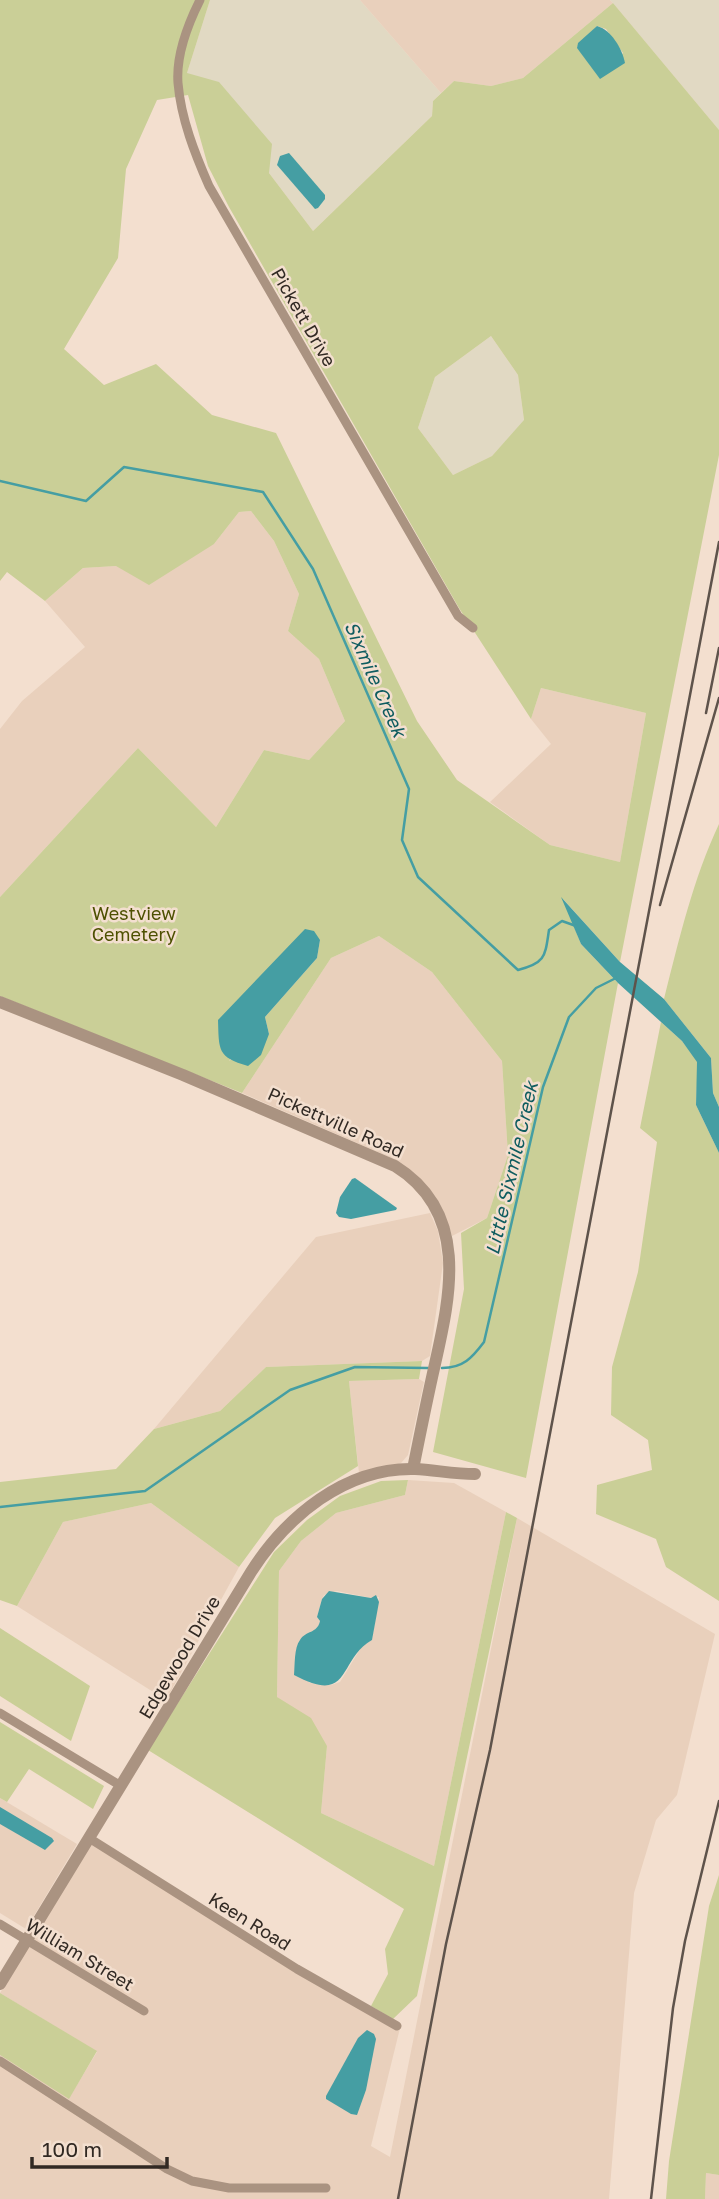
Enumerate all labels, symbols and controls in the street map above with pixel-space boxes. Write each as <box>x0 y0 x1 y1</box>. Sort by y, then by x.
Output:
street label: Pickett Drive <box>267 264 341 370</box>
water label: Sixmile Creek <box>340 618 413 742</box>
park label: Westview Cemetery <box>92 902 176 945</box>
water label: Little Sixmile Creek <box>480 1077 543 1257</box>
street label: Pickettville Road <box>265 1082 407 1162</box>
street label: Edgewood Drive <box>134 1592 224 1722</box>
street label: Keen Road <box>205 1887 295 1955</box>
street label: William Street <box>22 1913 138 1995</box>
scale bar <box>32 2126 166 2170</box>
text: 100 m <box>42 2136 102 2162</box>

